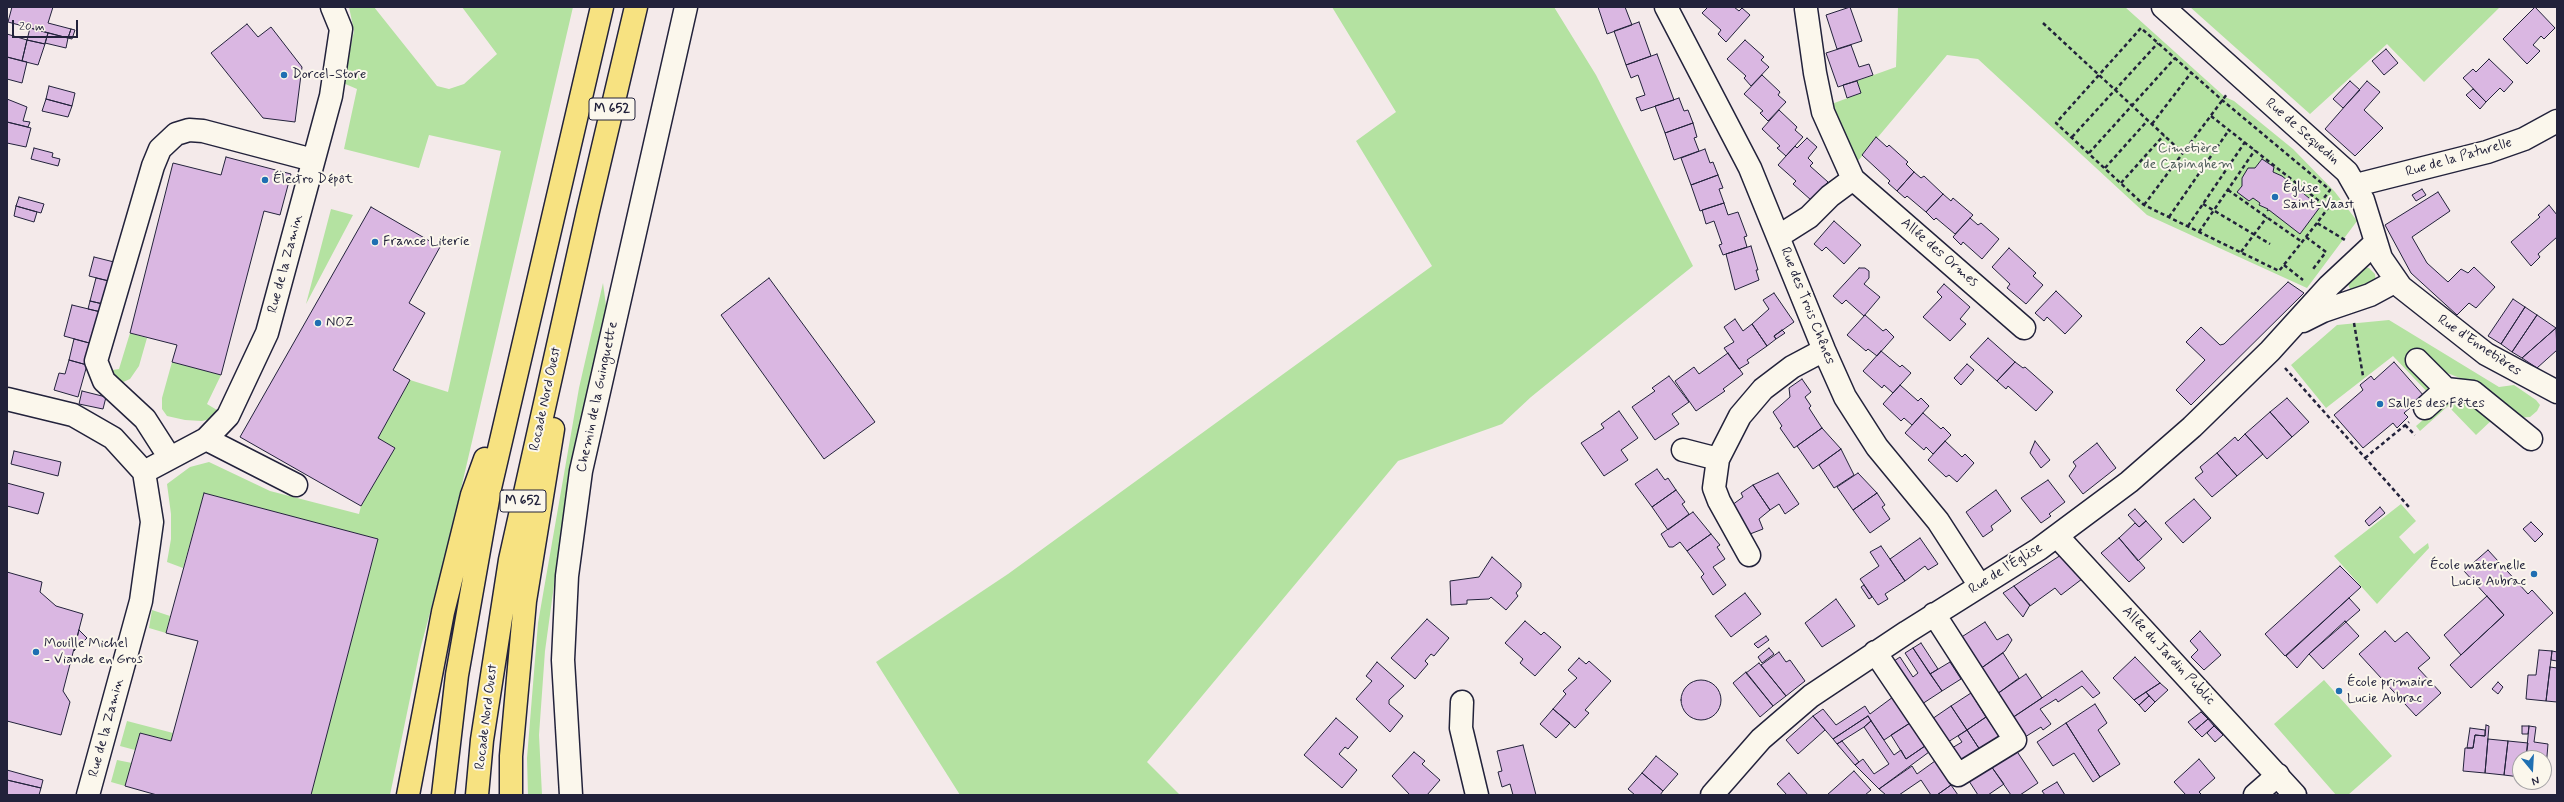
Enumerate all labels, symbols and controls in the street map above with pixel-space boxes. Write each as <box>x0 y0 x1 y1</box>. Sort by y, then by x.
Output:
scale bar <box>14 12 80 38</box>
text: 20 m <box>19 19 45 35</box>
place label: Dorcel-Store <box>292 67 366 83</box>
marker: Dorcel-Store <box>279 70 289 80</box>
street label: Rue de Sequedin <box>2261 95 2343 169</box>
road number: M 652 <box>589 98 635 120</box>
street label: Rue de la Paturelle <box>2404 135 2514 181</box>
park label: Cimetière de Capinghem <box>2143 141 2233 174</box>
place label: Électro Dépôt <box>273 172 353 188</box>
marker: Électro Dépôt <box>260 175 270 185</box>
place label: Église Saint-Vaast <box>2283 181 2354 214</box>
marker: Église Saint-Vaast <box>2270 192 2280 202</box>
street label: Rue de la Zamin <box>265 213 307 315</box>
street label: Allée des Ormes <box>1897 215 1981 291</box>
place label: France Literie <box>383 234 470 250</box>
marker: France Literie <box>370 237 380 247</box>
street label: Rue des Trois Chênes <box>1776 245 1838 367</box>
street label: Rue d'Ennetières <box>2434 312 2524 380</box>
place label: NOZ <box>326 315 353 331</box>
marker: NOZ <box>313 318 323 328</box>
street label: Chemin de la Guinguette <box>574 320 622 474</box>
street label: Rocade Nord Ouest <box>527 345 565 453</box>
place label: Salles des Fêtes <box>2388 396 2485 412</box>
marker: Salles des Fêtes <box>2375 399 2385 409</box>
road number: M 652 <box>500 490 546 512</box>
street label: Rue de l'Église <box>1966 540 2046 598</box>
place label: École maternelle Lucie Aubrac <box>2430 558 2526 590</box>
marker: École maternelle Lucie Aubrac <box>2529 569 2539 579</box>
street label: Allée du Jardin Public <box>2118 603 2218 709</box>
place label: Mouille Michel - Viande en Gros <box>44 636 143 668</box>
marker: Mouille Michel - Viande en Gros <box>31 647 41 657</box>
street label: Rocade Nord Ouest <box>472 663 502 771</box>
place label: École primaire Lucie Aubrac <box>2347 675 2433 708</box>
street label: Rue de la Zamin <box>86 677 128 779</box>
marker: École primaire Lucie Aubrac <box>2334 686 2344 696</box>
north arrow <box>2512 750 2552 790</box>
text: N <box>2530 773 2541 788</box>

